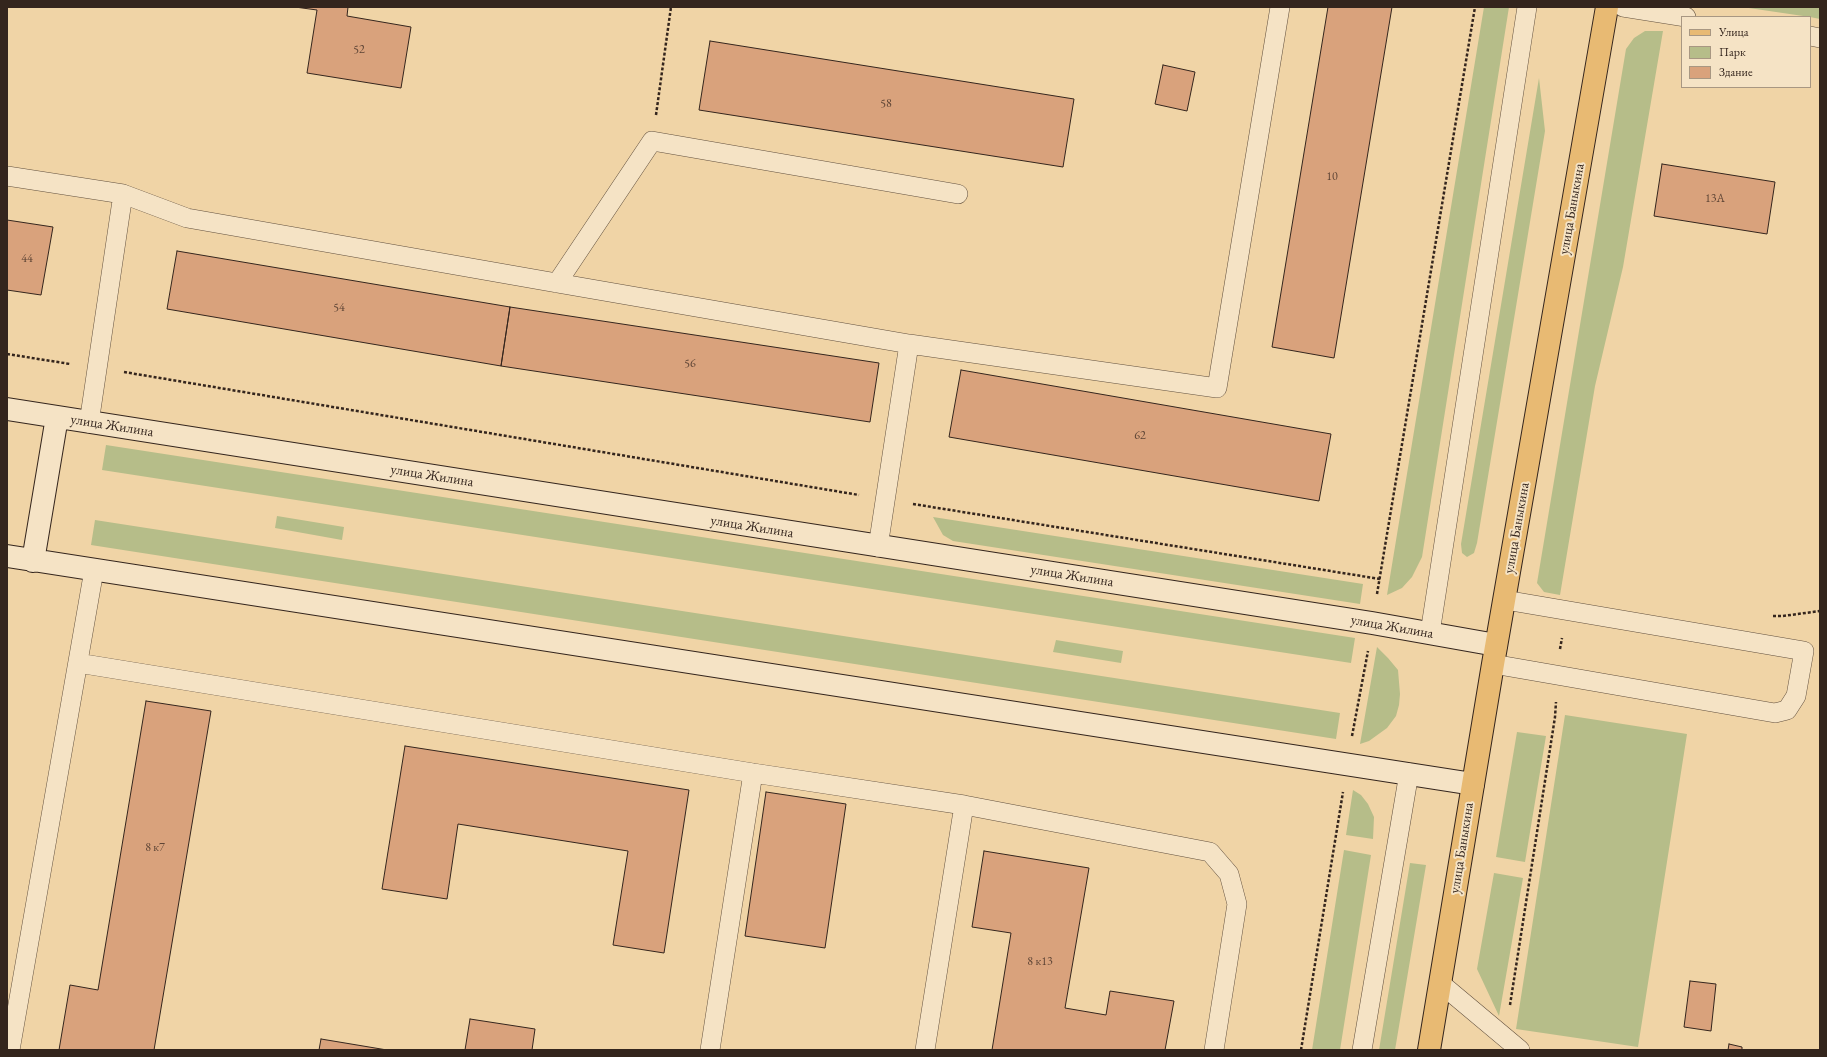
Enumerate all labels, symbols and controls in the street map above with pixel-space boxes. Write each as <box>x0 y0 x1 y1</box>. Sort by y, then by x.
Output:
legend <box>1681 16 1811 88</box>
text: Улица <box>1719 24 1749 40</box>
house number: 52 <box>353 43 365 57</box>
text: Парк <box>1719 44 1746 60</box>
text: Здание <box>1719 64 1753 80</box>
house number: 58 <box>880 97 892 111</box>
street label: улица Баныкина <box>1556 162 1588 256</box>
house number: 10 <box>1326 170 1338 184</box>
house number: 13А <box>1705 192 1725 206</box>
house number: 44 <box>21 252 33 266</box>
house number: 54 <box>333 301 345 315</box>
house number: 56 <box>684 357 696 371</box>
street label: улица Жилина <box>69 411 155 441</box>
house number: 62 <box>1134 429 1146 443</box>
street label: улица Жилина <box>389 461 475 491</box>
street label: улица Баныкина <box>1501 481 1533 575</box>
street label: улица Жилина <box>709 512 795 542</box>
street label: улица Жилина <box>1029 561 1115 591</box>
street label: улица Жилина <box>1349 611 1435 643</box>
street label: улица Баныкина <box>1446 801 1478 895</box>
house number: 8 к7 <box>145 841 165 855</box>
house number: 8 к13 <box>1027 955 1053 969</box>

